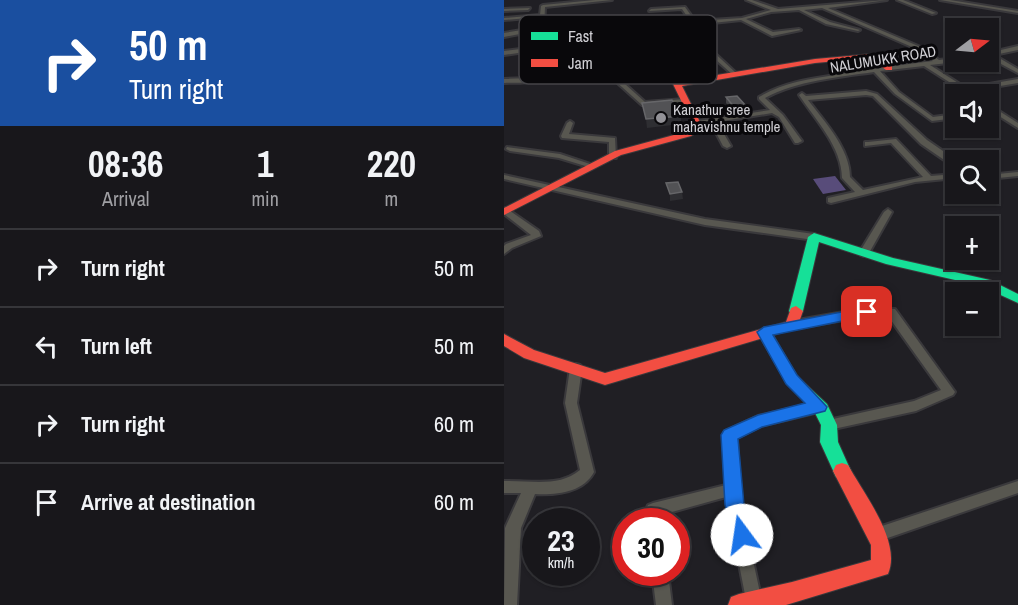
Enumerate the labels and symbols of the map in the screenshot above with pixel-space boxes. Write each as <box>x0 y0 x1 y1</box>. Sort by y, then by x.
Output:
legend <box>519 15 717 84</box>
north arrow <box>945 18 999 72</box>
text: Fast <box>568 25 593 47</box>
street label: NALUMUKK ROAD <box>828 40 938 78</box>
text: Jam <box>568 52 593 74</box>
place label: Kanathur sree mahavishnu temple <box>673 99 781 137</box>
marker: Kanathur sree mahavishnu temple <box>654 111 668 125</box>
pin <box>841 286 892 337</box>
position arrow <box>710 503 774 567</box>
speed limit sign: 30 <box>612 508 690 586</box>

